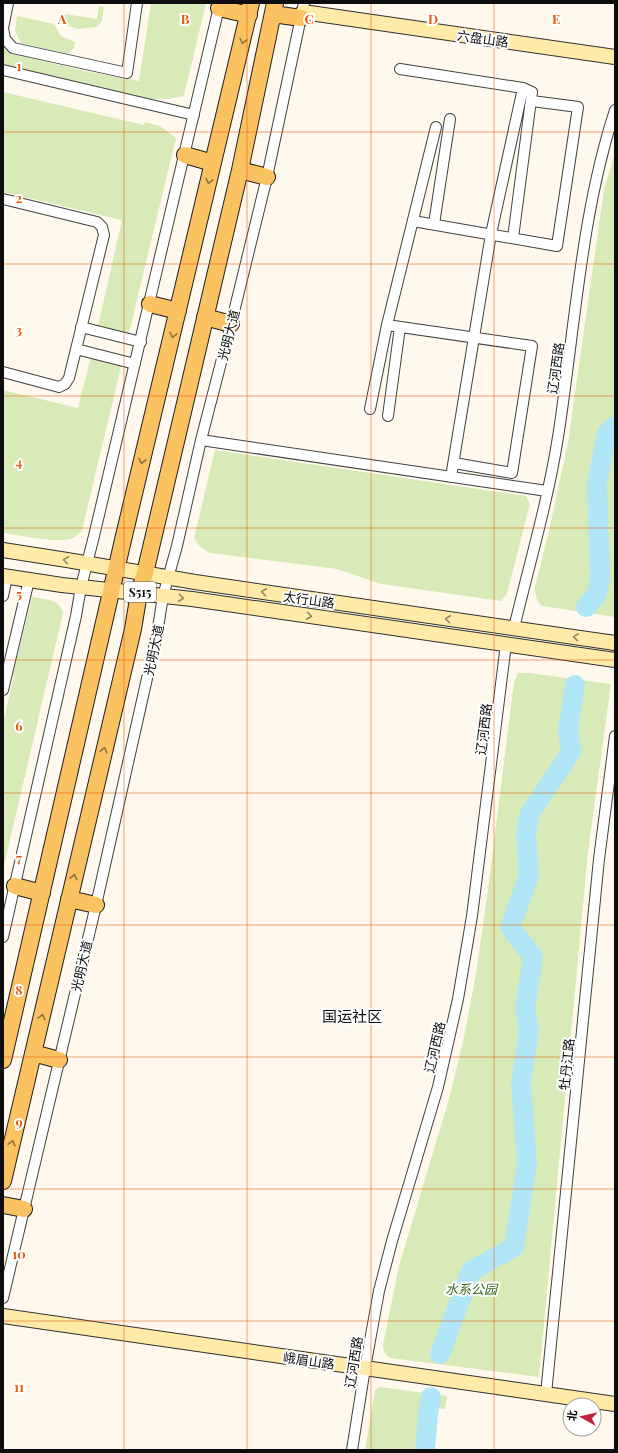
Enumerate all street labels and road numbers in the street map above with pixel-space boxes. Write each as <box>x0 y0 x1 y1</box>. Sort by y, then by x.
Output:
street label: 六盘山路 <box>456 26 510 50</box>
street label: 光明大道 <box>213 308 243 362</box>
street label: 辽河西路 <box>543 341 567 395</box>
road number: S515 <box>124 582 156 602</box>
street label: 太行山路 <box>282 587 336 611</box>
street label: 光明大道 <box>139 623 167 677</box>
street label: 辽河西路 <box>471 702 495 756</box>
street label: 光明大道 <box>67 939 95 993</box>
street label: 辽河西路 <box>420 1020 448 1074</box>
street label: 牡丹江路 <box>555 1037 577 1091</box>
street label: 辽河西路 <box>341 1335 365 1389</box>
street label: 峨眉山路 <box>282 1348 336 1372</box>

